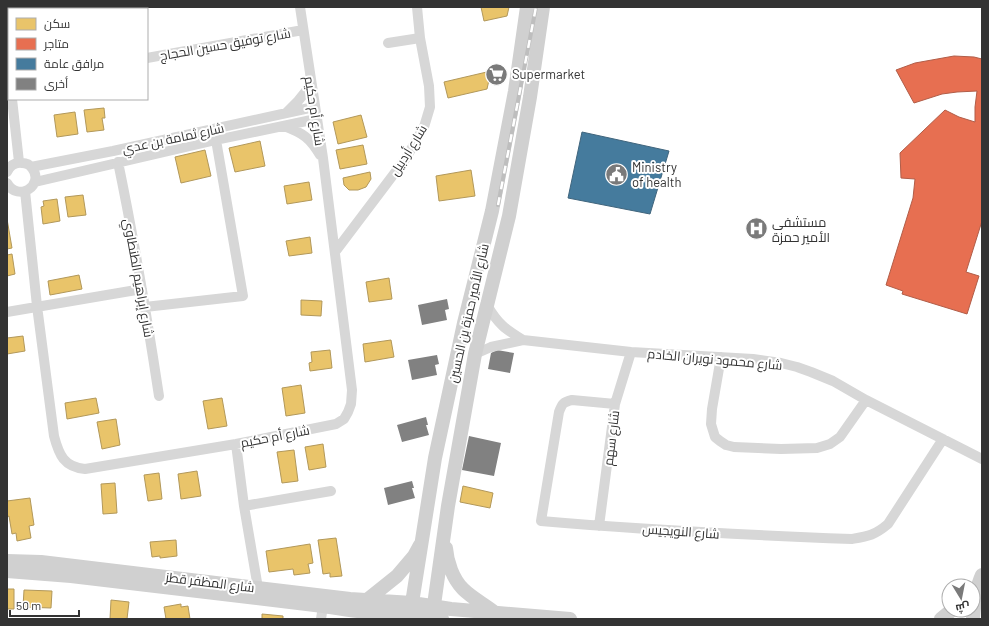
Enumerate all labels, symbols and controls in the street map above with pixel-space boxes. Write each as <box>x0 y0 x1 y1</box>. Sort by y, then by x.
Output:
legend <box>8 8 148 100</box>
text: سكن <box>44 16 70 31</box>
street label: شارع توفيق حسين الحجاج <box>158 25 292 64</box>
text: متاجر <box>43 36 69 51</box>
text: مرافق عامة <box>44 56 104 71</box>
supermarket icon: Supermarket <box>484 61 510 87</box>
place label: Supermarket <box>512 66 585 82</box>
street label: شارع أم حكيم <box>300 75 328 147</box>
text: أخرى <box>44 76 68 91</box>
street label: شارع ثمامة بن عدي <box>121 119 226 160</box>
street label: شارع أردبيل <box>386 121 431 179</box>
place label: Ministry of health <box>632 159 681 190</box>
public building icon: Ministry of health <box>604 161 630 187</box>
place label: مستشفى الأمير حمزة <box>772 214 830 245</box>
hospital icon: مستشفى الأمير حمزة <box>743 216 769 242</box>
street label: شارع إبراهيم الطنطاوي <box>118 217 157 339</box>
street label: شارع الأمير حمزة بن الحسين <box>444 242 493 384</box>
street label: شارع محمود نويران الخادم <box>647 345 783 375</box>
street label: شارع سهم <box>600 409 624 467</box>
street label: شارع أم حكيم <box>239 421 311 453</box>
street label: شارع النويجيس <box>642 520 720 543</box>
street label: شارع المظفر قطز <box>163 568 255 596</box>
north arrow <box>941 578 981 618</box>
scale bar <box>10 592 79 618</box>
text: 50 m <box>16 598 41 612</box>
text: ش <box>955 600 971 616</box>

